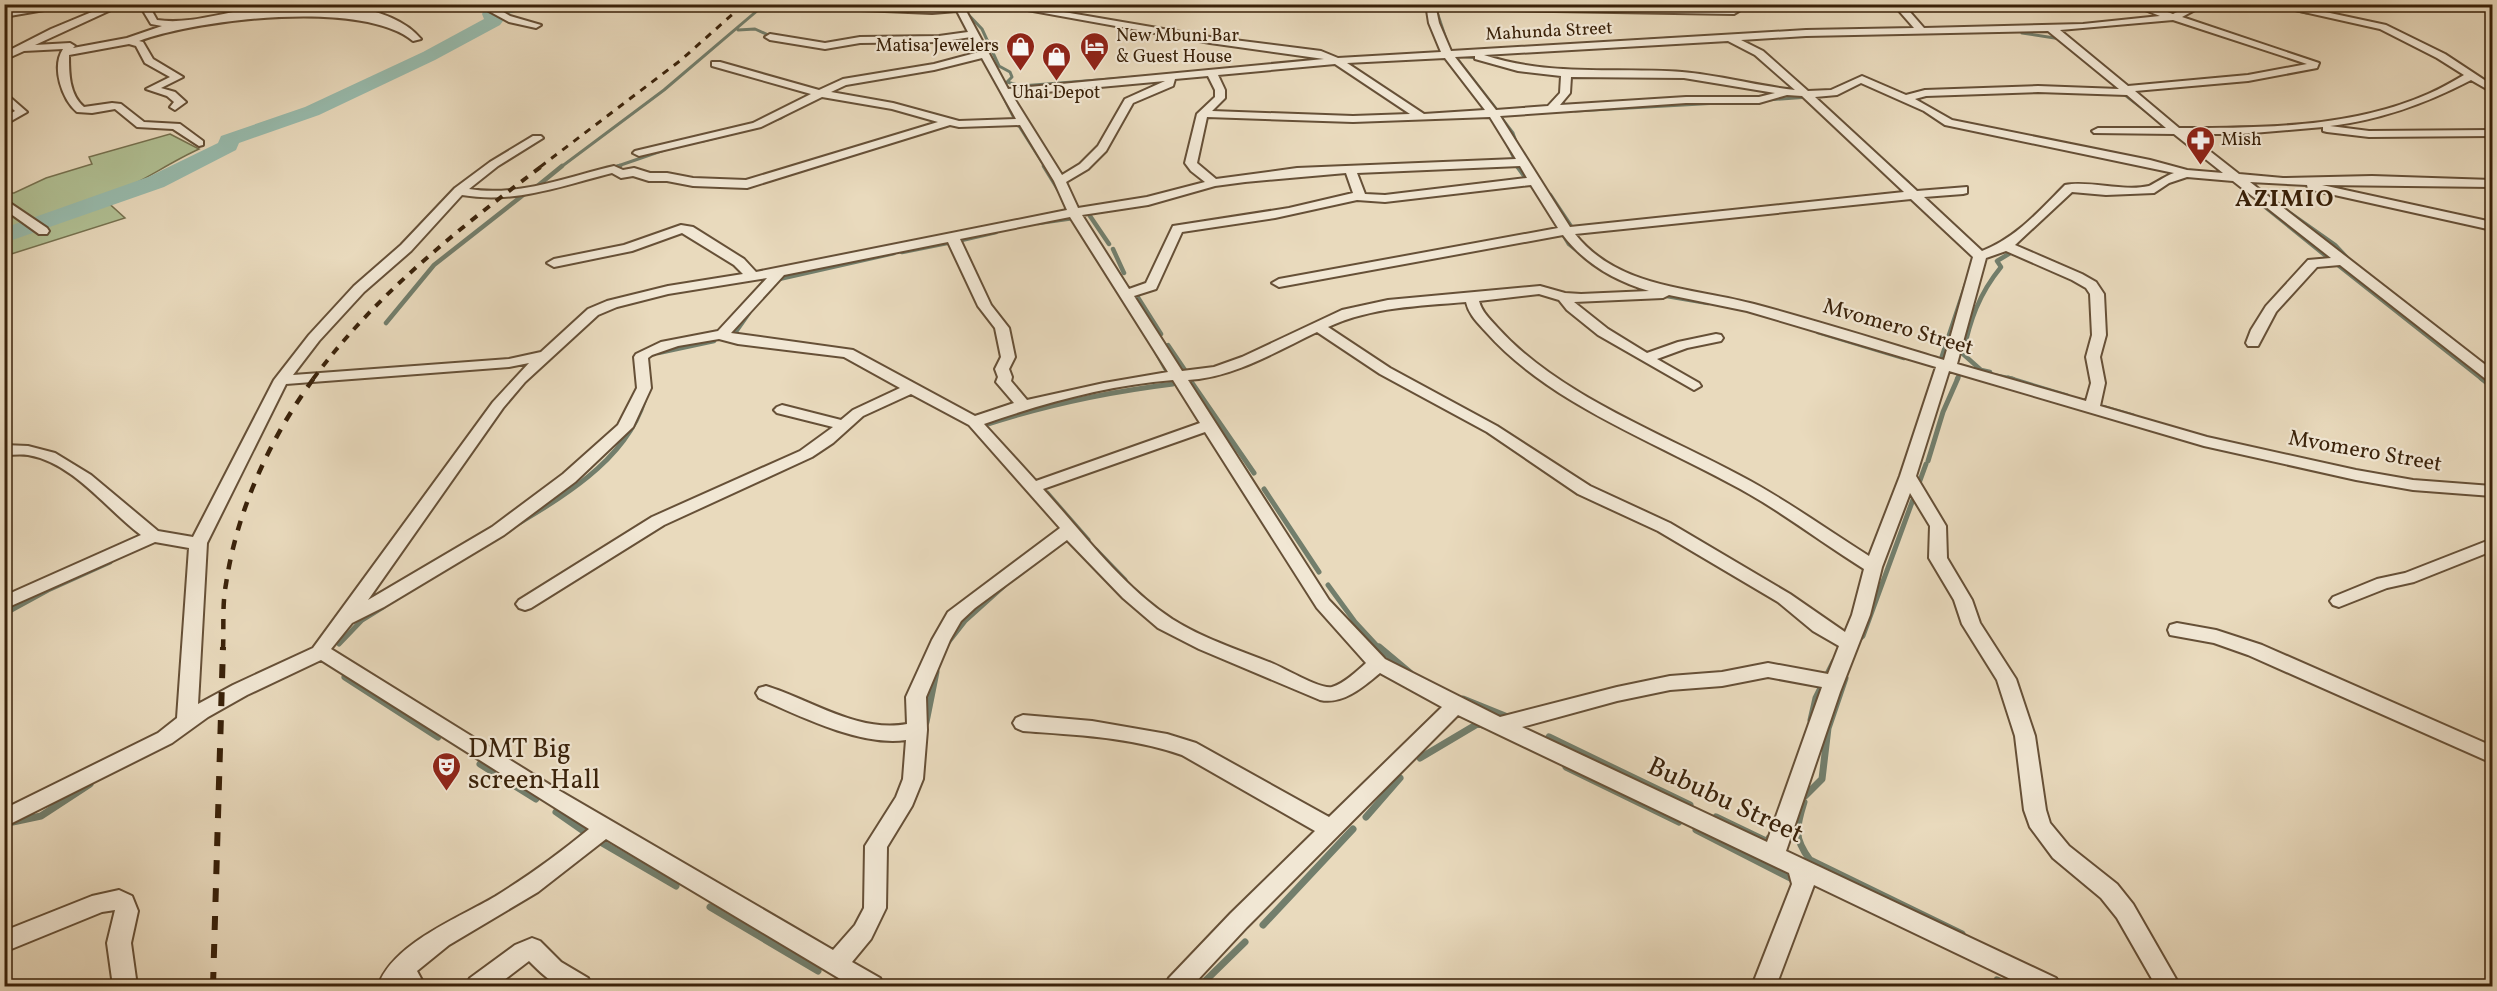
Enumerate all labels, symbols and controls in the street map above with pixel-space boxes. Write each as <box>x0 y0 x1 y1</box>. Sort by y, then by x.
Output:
street label: Mahunda Street <box>1485 16 1613 48</box>
place label: New Mbuni Bar & Guest House <box>1116 24 1239 70</box>
shop icon: Matisa Jewelers <box>1004 30 1036 72</box>
hotel icon: New Mbuni Bar & Guest House <box>1079 30 1111 72</box>
place label: Matisa Jewelers <box>876 34 999 59</box>
shop icon: Uhai Depot <box>1040 40 1072 82</box>
place label: Uhai Depot <box>1012 81 1100 106</box>
pharmacy icon: Mish <box>2184 124 2216 166</box>
place label: Mish <box>2221 128 2262 153</box>
district label: AZIMIO <box>2235 183 2335 217</box>
street label: Mvomero Street <box>1819 292 1977 364</box>
street label: Mvomero Street <box>2286 423 2444 481</box>
place label: DMT Big screen Hall <box>468 731 600 800</box>
street label: Bububu Street <box>1641 748 1809 854</box>
theatre icon: DMT Big screen Hall <box>431 750 463 792</box>

